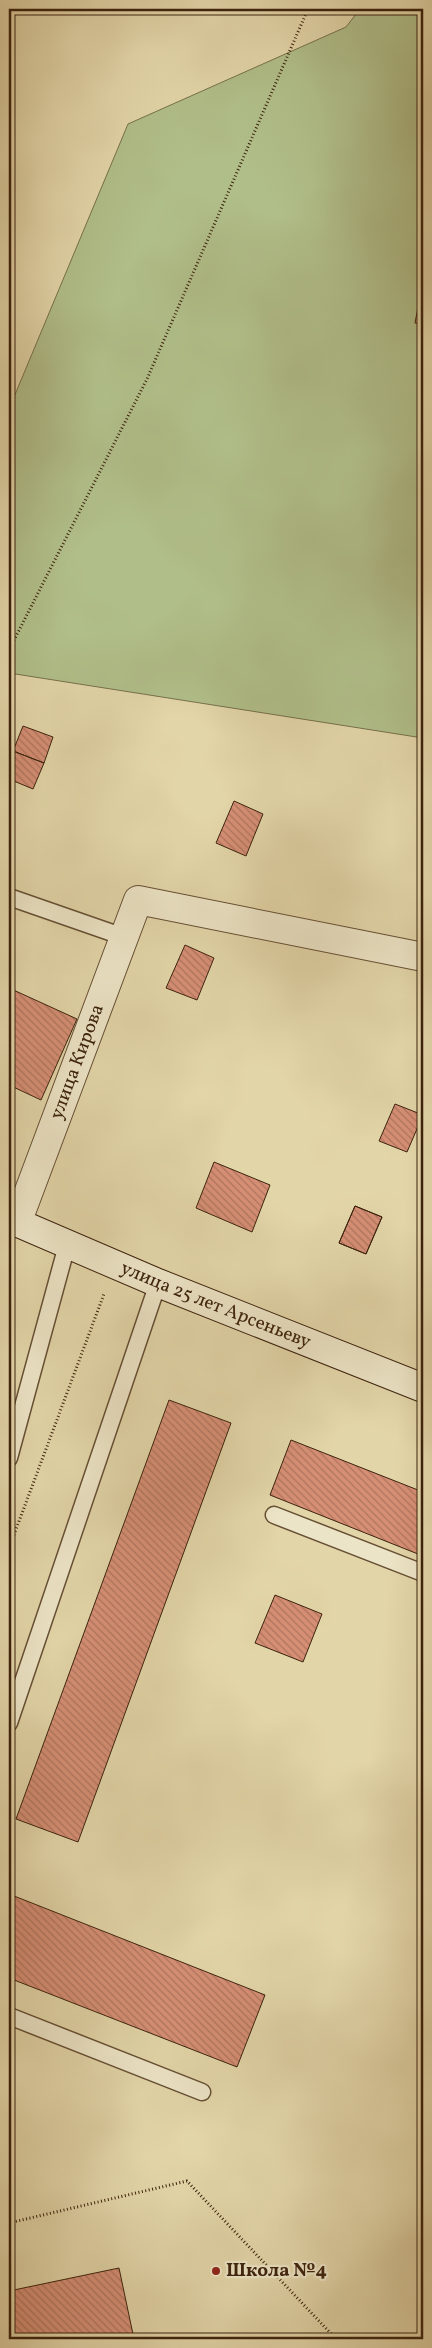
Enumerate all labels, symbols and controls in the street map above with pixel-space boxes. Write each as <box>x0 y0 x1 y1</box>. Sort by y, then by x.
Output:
street label: улица Кирова <box>44 1001 111 1123</box>
street label: улица 25 лет Арсеньеву <box>116 1255 315 1355</box>
place label: Школа №4 <box>226 2258 327 2284</box>
marker: Школа №4 <box>210 2265 222 2277</box>

